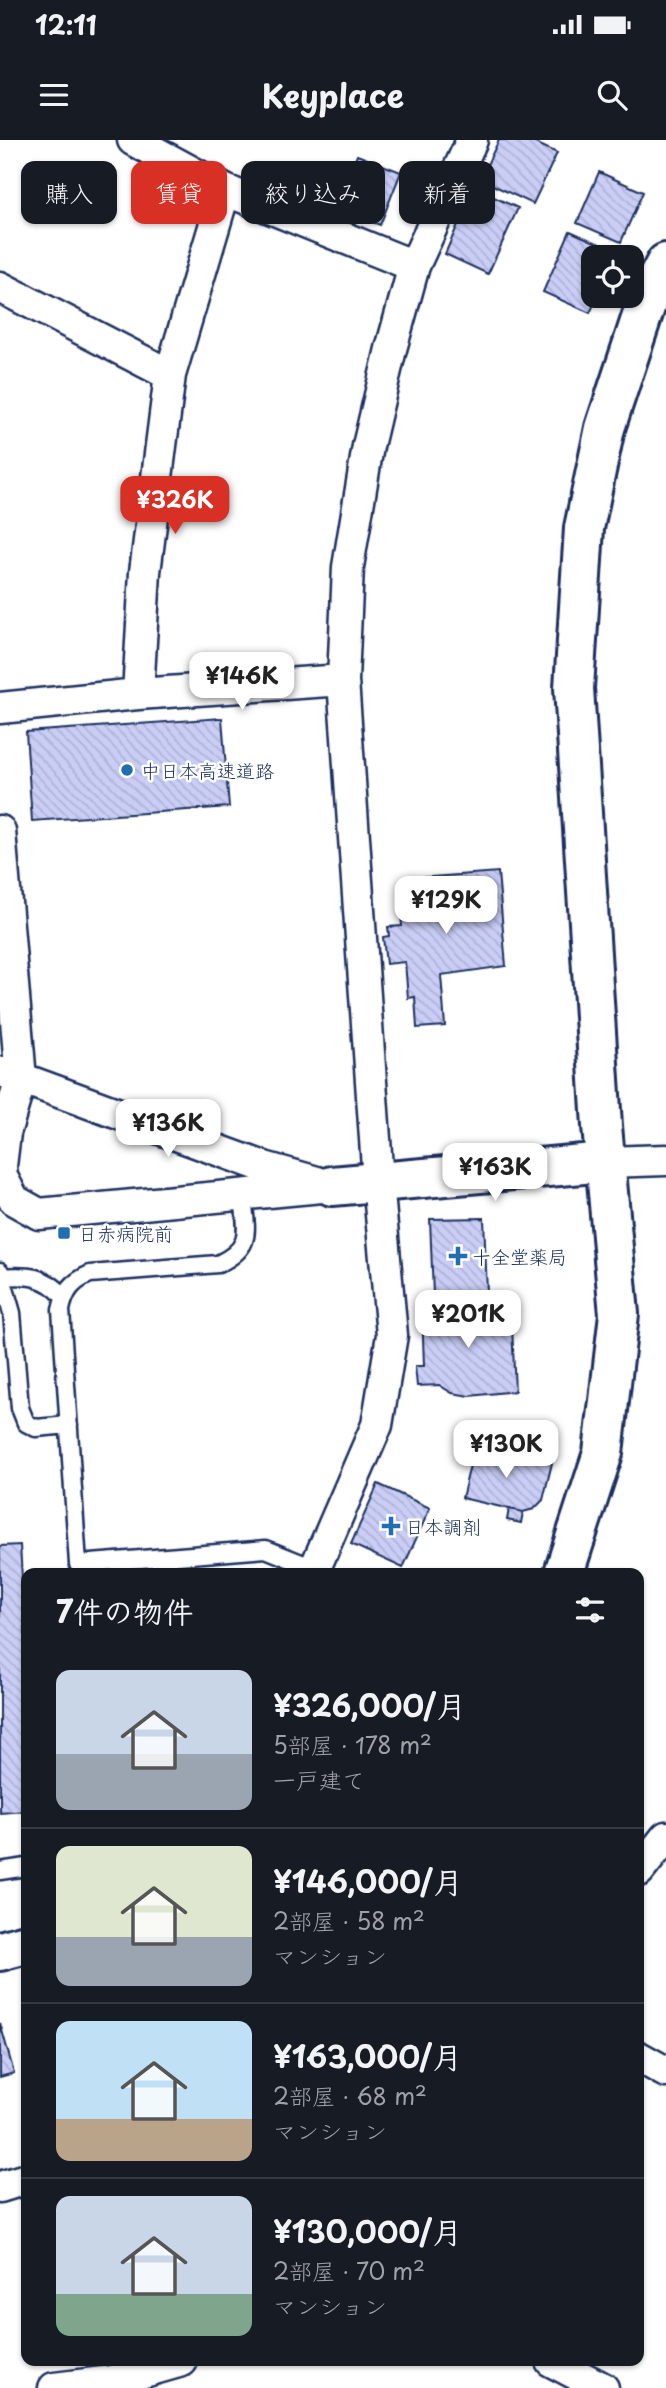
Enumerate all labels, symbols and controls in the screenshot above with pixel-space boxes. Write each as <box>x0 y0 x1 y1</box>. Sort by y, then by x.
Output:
text: 12:11 <box>35 5 97 44</box>
text: Keyplace <box>262 71 404 119</box>
icon: menu <box>35 76 73 114</box>
icon: search <box>593 76 631 114</box>
chip: 購入 <box>21 161 117 224</box>
chip: 賃貸 <box>131 161 227 224</box>
chip: 絞り込み <box>241 161 385 224</box>
chip: 新着 <box>399 161 495 224</box>
map controls <box>581 245 644 308</box>
button: locate <box>581 245 644 308</box>
pin: ¥326K <box>126 476 224 536</box>
text: ¥326K <box>136 481 214 516</box>
pin: ¥146K <box>193 652 291 712</box>
text: ¥146K <box>205 657 279 692</box>
place label: 中日本高速道路 <box>141 756 274 784</box>
marker: 中日本高速道路 <box>119 762 135 778</box>
pin: ¥129K <box>397 876 495 936</box>
text: ¥129K <box>410 881 482 916</box>
pin: ¥136K <box>119 1100 217 1159</box>
text: ¥136K <box>132 1104 204 1139</box>
pin: ¥163K <box>446 1144 544 1203</box>
text: ¥163K <box>458 1148 532 1183</box>
place label: 日赤病院前 <box>78 1219 173 1247</box>
marker: 日赤病院前 <box>56 1225 72 1241</box>
place label: 十全堂薬局 <box>472 1242 567 1270</box>
marker: 十全堂薬局 <box>450 1248 466 1264</box>
pin: ¥201K <box>419 1290 517 1350</box>
text: ¥201K <box>431 1295 505 1330</box>
pin: ¥130K <box>457 1420 555 1480</box>
text: ¥130K <box>469 1425 543 1460</box>
place label: 日本調剤 <box>405 1512 481 1540</box>
marker: 日本調剤 <box>383 1518 399 1534</box>
text: 7件の物件 <box>56 1588 193 1633</box>
icon: filters <box>571 1591 609 1629</box>
text: ¥326,000/月 <box>273 1682 466 1727</box>
icon: home <box>112 1698 196 1782</box>
text: 5部屋 · 178 m² <box>273 1727 432 1762</box>
text: 一戸建て <box>273 1762 365 1797</box>
text: ¥146,000/月 <box>273 1858 463 1903</box>
icon: home <box>112 1874 196 1958</box>
text: 2部屋 · 58 m² <box>273 1903 425 1938</box>
text: マンション <box>273 1938 387 1973</box>
text: ¥163,000/月 <box>273 2033 462 2078</box>
icon: home <box>112 2049 196 2133</box>
text: 2部屋 · 68 m² <box>273 2078 427 2113</box>
text: マンション <box>273 2113 387 2148</box>
text: ¥130,000/月 <box>273 2208 462 2253</box>
icon: home <box>112 2224 196 2308</box>
text: 2部屋 · 70 m² <box>273 2253 425 2288</box>
text: マンション <box>273 2288 387 2323</box>

